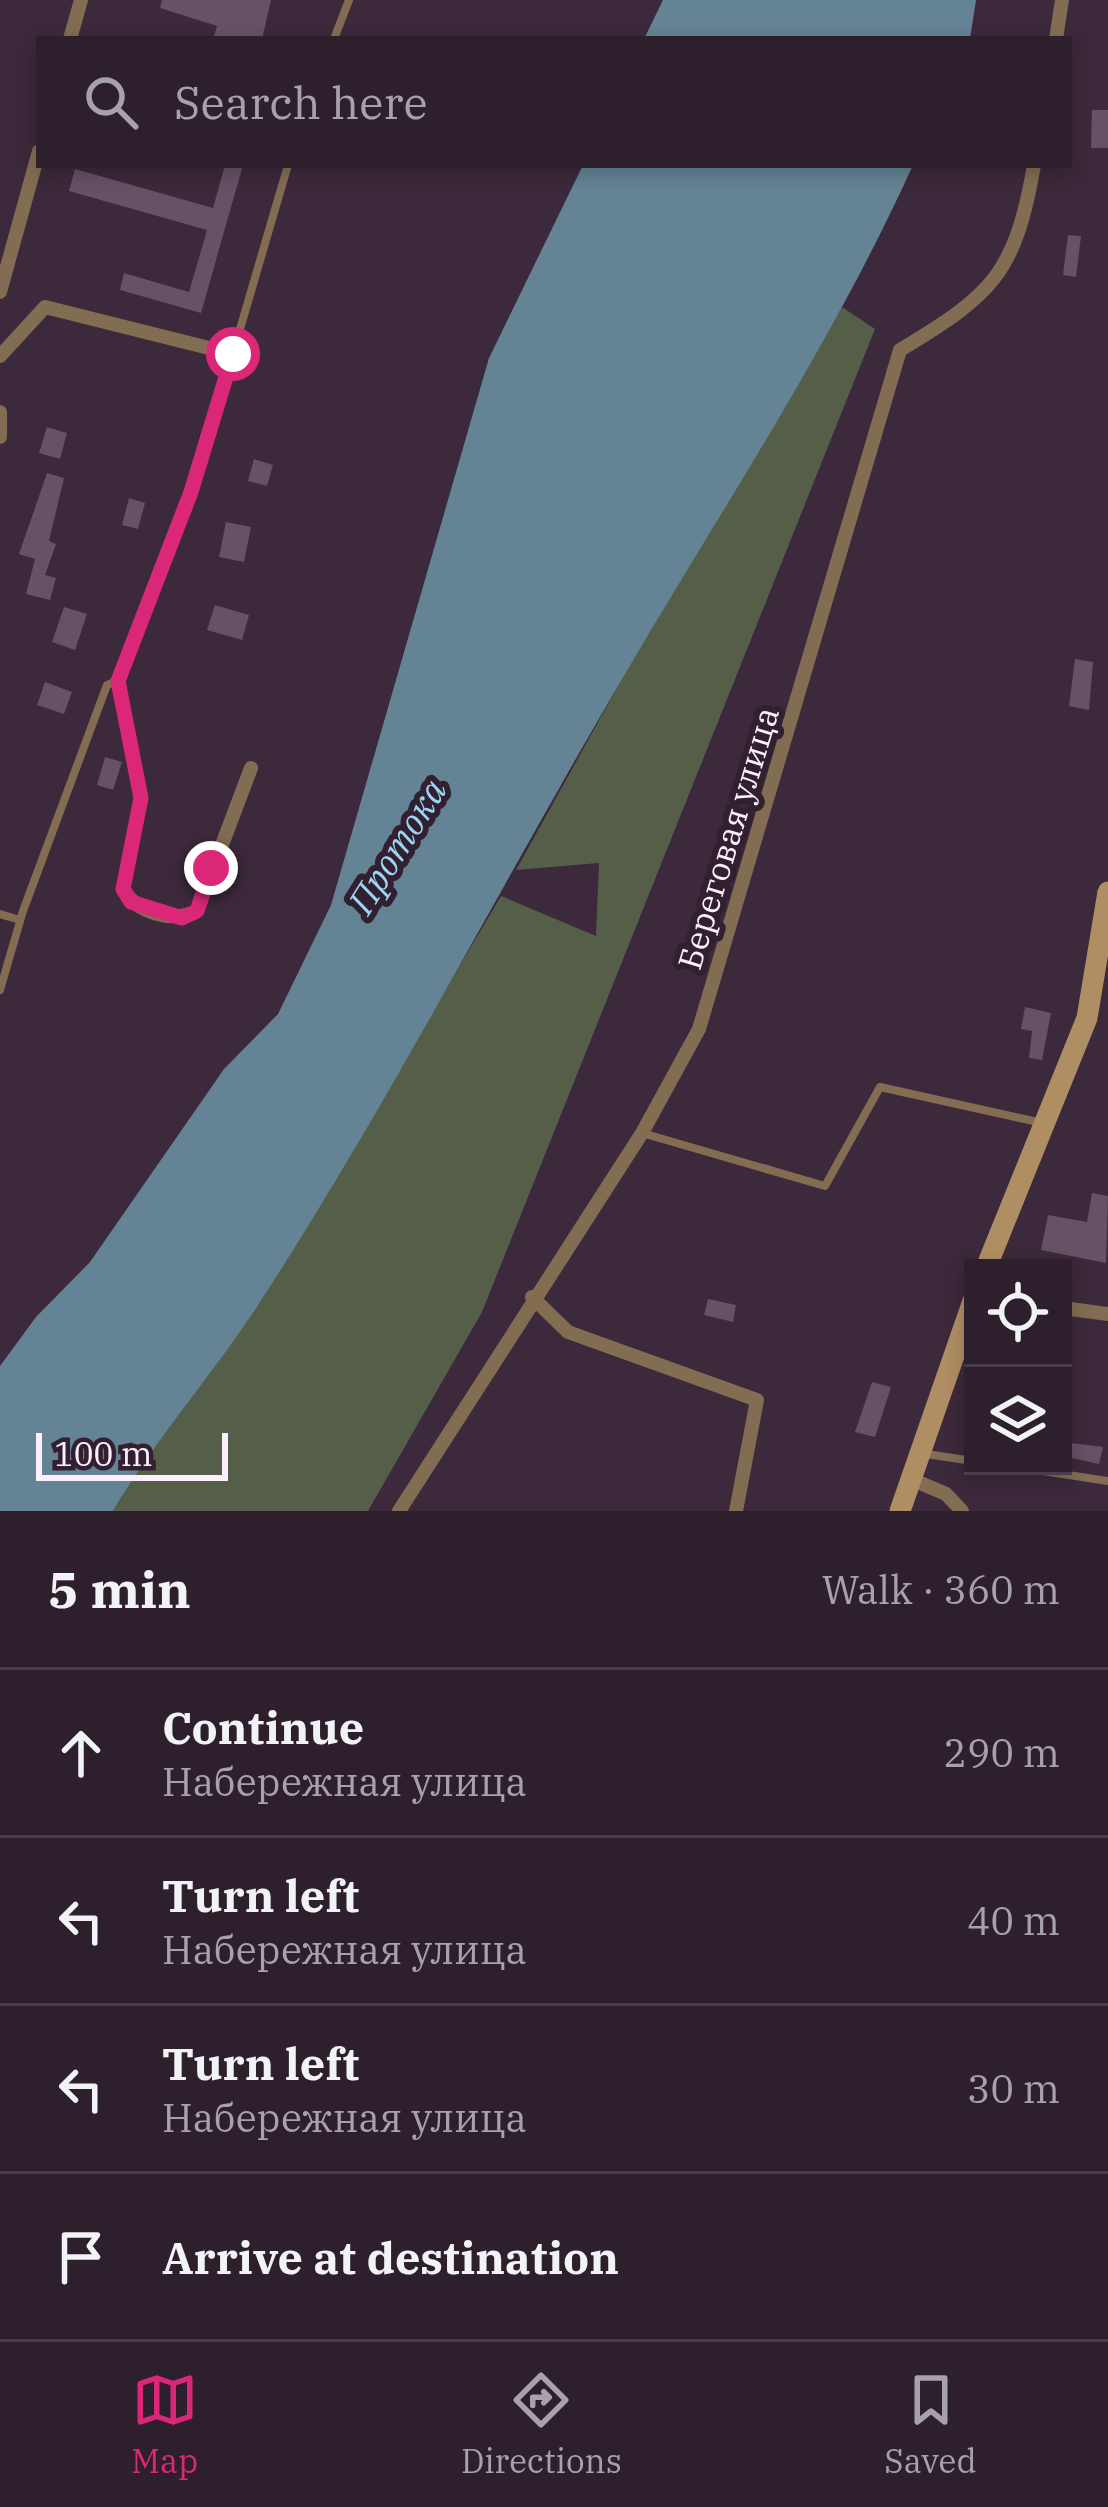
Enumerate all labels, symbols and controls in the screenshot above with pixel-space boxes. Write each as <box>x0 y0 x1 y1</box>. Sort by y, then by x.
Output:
search box <box>36 36 1072 168</box>
icon: search <box>78 69 144 135</box>
text: Search here <box>174 73 428 131</box>
route start <box>206 327 260 381</box>
street label: Береговая улица <box>667 701 788 974</box>
water label: Протока <box>336 769 457 923</box>
route end <box>184 841 238 895</box>
map controls <box>964 1259 1072 1475</box>
button: locate <box>964 1259 1072 1367</box>
button: layers <box>964 1367 1072 1475</box>
scale bar <box>36 1427 228 1480</box>
text: 100 m <box>54 1432 153 1475</box>
text: 5 min <box>48 1556 191 1622</box>
text: Walk · 360 m <box>822 1564 1060 1615</box>
text: Continue <box>162 1698 364 1756</box>
icon: ahead <box>48 1720 114 1786</box>
text: 290 m <box>944 1727 1060 1778</box>
text: Набережная улица <box>162 1756 527 1807</box>
text: Turn left <box>162 1866 359 1924</box>
icon: left <box>48 1888 114 1954</box>
text: 40 m <box>967 1895 1060 1946</box>
text: Набережная улица <box>162 1924 527 1975</box>
text: Turn left <box>162 2034 359 2092</box>
icon: left <box>48 2056 114 2122</box>
text: 30 m <box>967 2063 1060 2114</box>
text: Набережная улица <box>162 2092 527 2143</box>
icon: arrive <box>48 2224 114 2290</box>
text: Arrive at destination <box>162 2228 619 2286</box>
tab: Map <box>131 2367 198 2482</box>
tab: Directions <box>461 2367 622 2482</box>
tab: Saved <box>884 2367 977 2482</box>

